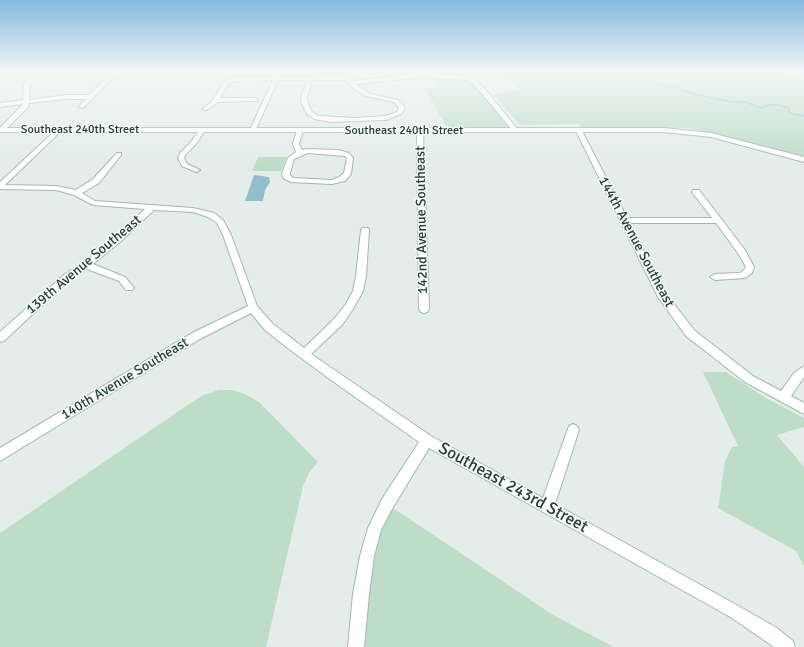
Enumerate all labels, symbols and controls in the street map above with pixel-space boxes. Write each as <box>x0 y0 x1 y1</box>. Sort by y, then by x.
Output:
street label: Southeast 240th Street <box>21 123 139 137</box>
street label: Southeast 240th Street <box>345 124 463 138</box>
street label: 142nd Avenue Southeast <box>412 146 432 294</box>
street label: 144th Avenue Southeast <box>594 174 678 310</box>
street label: 139th Avenue Southeast <box>23 212 145 318</box>
street label: 140th Avenue Southeast <box>58 334 192 424</box>
street label: Southeast 243rd Street <box>435 438 591 538</box>

